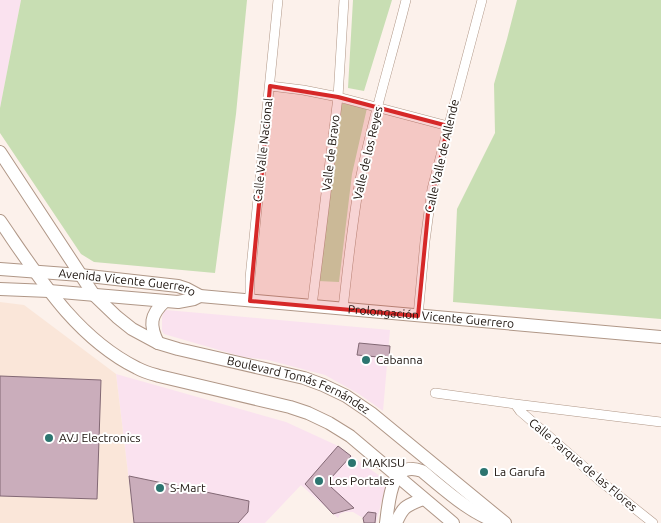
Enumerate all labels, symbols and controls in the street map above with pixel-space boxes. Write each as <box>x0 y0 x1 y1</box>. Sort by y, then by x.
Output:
street label: Calle Valle Nacional <box>251 97 274 203</box>
street label: Calle Valle de Allende <box>422 98 461 214</box>
street label: Valle de los Reyes <box>350 105 385 201</box>
street label: Valle de Bravo <box>319 114 342 192</box>
street label: Avenida Vicente Guerrero <box>58 266 198 299</box>
street label: Prolongación Vicente Guerrero <box>347 302 515 330</box>
place label: Cabanna <box>376 353 423 366</box>
street label: Boulevard Tomás Fernández <box>226 354 373 417</box>
marker: Cabanna <box>360 354 372 366</box>
street label: Calle Parque de las Flores <box>527 416 640 514</box>
place label: AVJ Electronics <box>59 431 140 444</box>
marker: AVJ Electronics <box>43 432 55 444</box>
place label: MAKISU <box>362 456 405 469</box>
marker: MAKISU <box>346 457 358 469</box>
place label: La Garufa <box>494 465 545 478</box>
marker: La Garufa <box>478 466 490 478</box>
place label: Los Portales <box>329 474 395 487</box>
marker: Los Portales <box>313 475 325 487</box>
place label: S-Mart <box>170 481 206 494</box>
marker: S-Mart <box>154 482 166 494</box>

